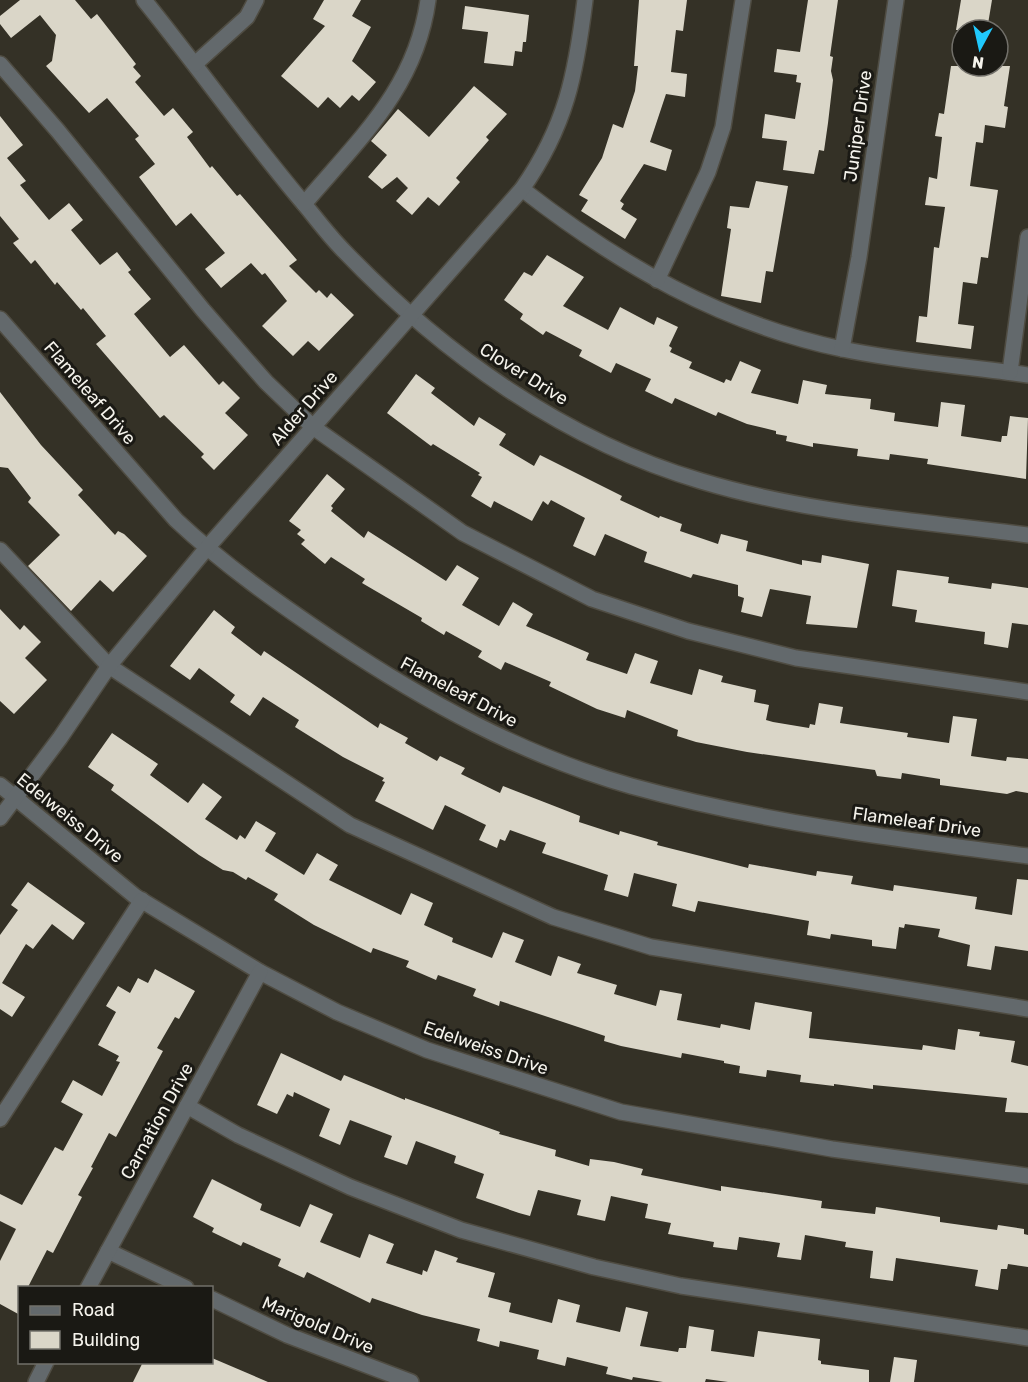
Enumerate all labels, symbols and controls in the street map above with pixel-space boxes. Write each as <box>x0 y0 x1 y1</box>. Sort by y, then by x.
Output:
north arrow <box>950 18 1010 78</box>
text: N <box>971 52 985 73</box>
street label: Juniper Drive <box>839 69 877 183</box>
street label: Flameleaf Drive <box>39 337 141 449</box>
street label: Clover Drive <box>476 338 572 410</box>
street label: Alder Drive <box>266 366 342 450</box>
street label: Flameleaf Drive <box>397 652 521 732</box>
street label: Edelweiss Drive <box>12 768 128 868</box>
street label: Flameleaf Drive <box>851 802 983 842</box>
street label: Edelweiss Drive <box>421 1016 551 1080</box>
street label: Carnation Drive <box>116 1059 198 1183</box>
legend <box>18 1286 213 1364</box>
street label: Marigold Drive <box>259 1292 377 1358</box>
text: Road <box>72 1299 115 1321</box>
text: Building <box>72 1329 140 1351</box>

